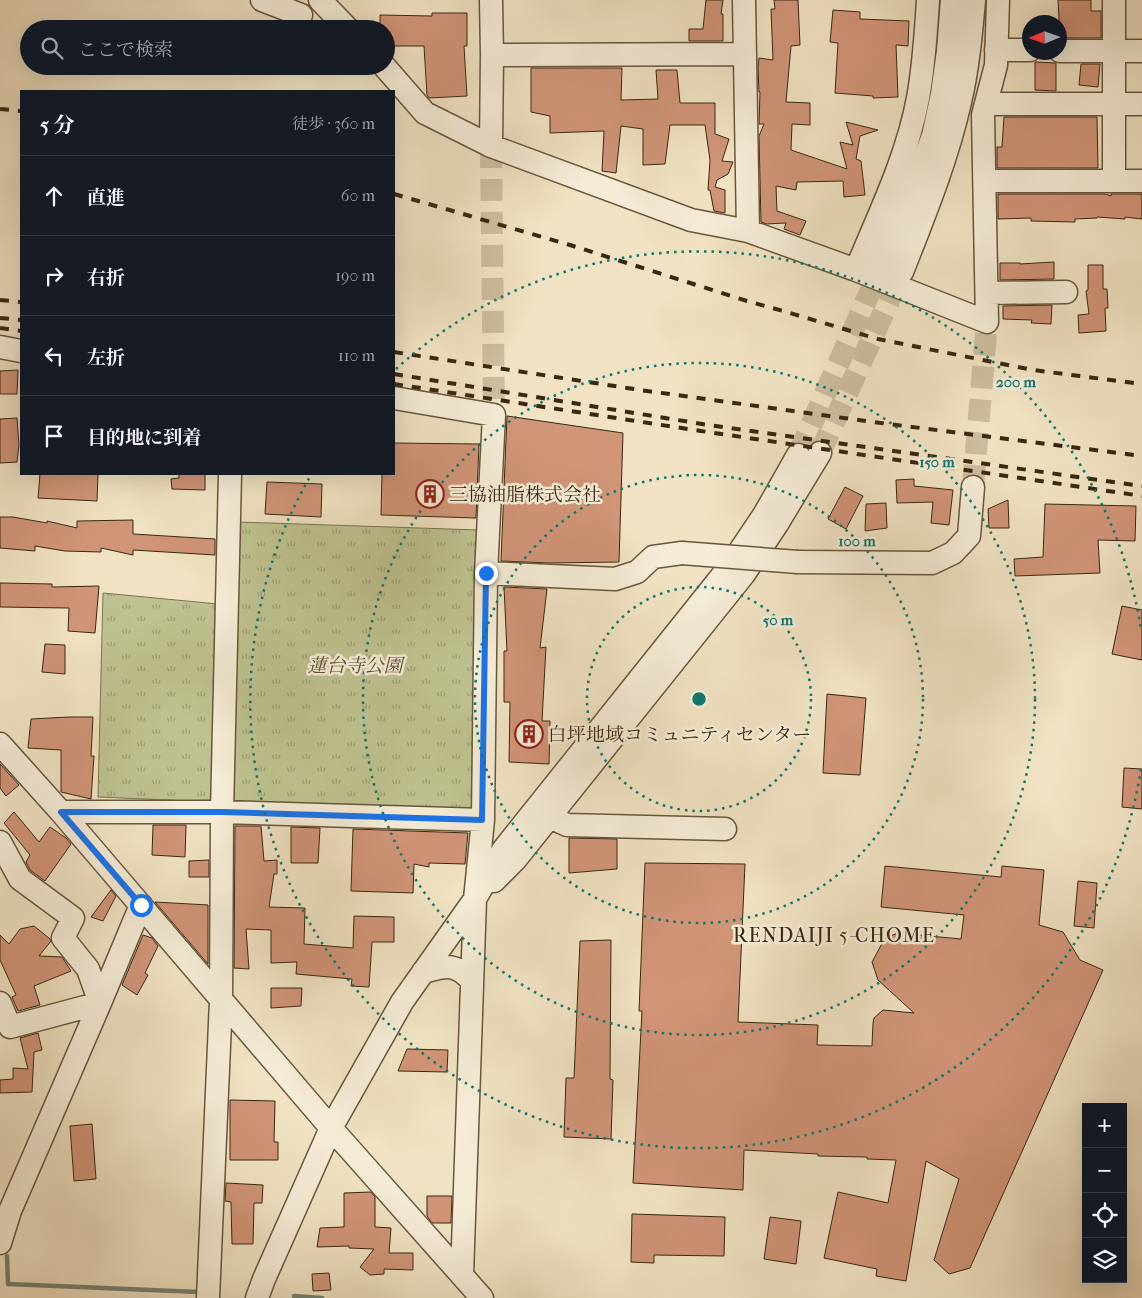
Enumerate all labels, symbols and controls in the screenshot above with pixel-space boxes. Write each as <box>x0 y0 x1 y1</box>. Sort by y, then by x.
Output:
north arrow <box>1022 15 1067 60</box>
search box <box>20 20 395 75</box>
icon: search <box>38 34 66 62</box>
text: ここで検索 <box>78 39 173 61</box>
text: 5 分 <box>40 113 75 137</box>
text: 徒歩 · 360 m <box>292 114 375 133</box>
icon: ahead <box>40 182 68 210</box>
text: 60 m <box>341 186 375 205</box>
text: 直進 <box>87 187 125 209</box>
icon: right <box>40 262 68 290</box>
text: 190 m <box>335 266 375 285</box>
text: 右折 <box>87 267 125 289</box>
icon: left <box>40 342 68 370</box>
text: 110 m <box>338 346 375 365</box>
text: 左折 <box>87 347 125 369</box>
text: 200 m <box>996 373 1036 391</box>
icon: arrive <box>40 422 68 450</box>
text: 目的地に到着 <box>87 427 201 449</box>
text: 150 m <box>919 453 955 471</box>
building icon: 三協油脂株式会社 <box>415 479 445 509</box>
place label: 三協油脂株式会社 <box>449 484 601 506</box>
text: 100 m <box>838 532 876 550</box>
route end <box>475 562 498 585</box>
text: 50 m <box>763 611 794 629</box>
park label: 蓮台寺公園 <box>307 655 405 677</box>
centre of rings <box>690 690 708 708</box>
building icon: 白坪地域コミュニティセンター <box>514 719 544 749</box>
place label: 白坪地域コミュニティセンター <box>548 724 811 746</box>
route start <box>130 894 153 917</box>
district label: RENDAIJI 5-CHOME <box>733 924 935 947</box>
map controls <box>1082 1103 1127 1283</box>
button: + <box>1082 1103 1127 1148</box>
button: − <box>1082 1148 1127 1193</box>
button: locate <box>1082 1193 1127 1238</box>
button: layers <box>1082 1238 1127 1283</box>

